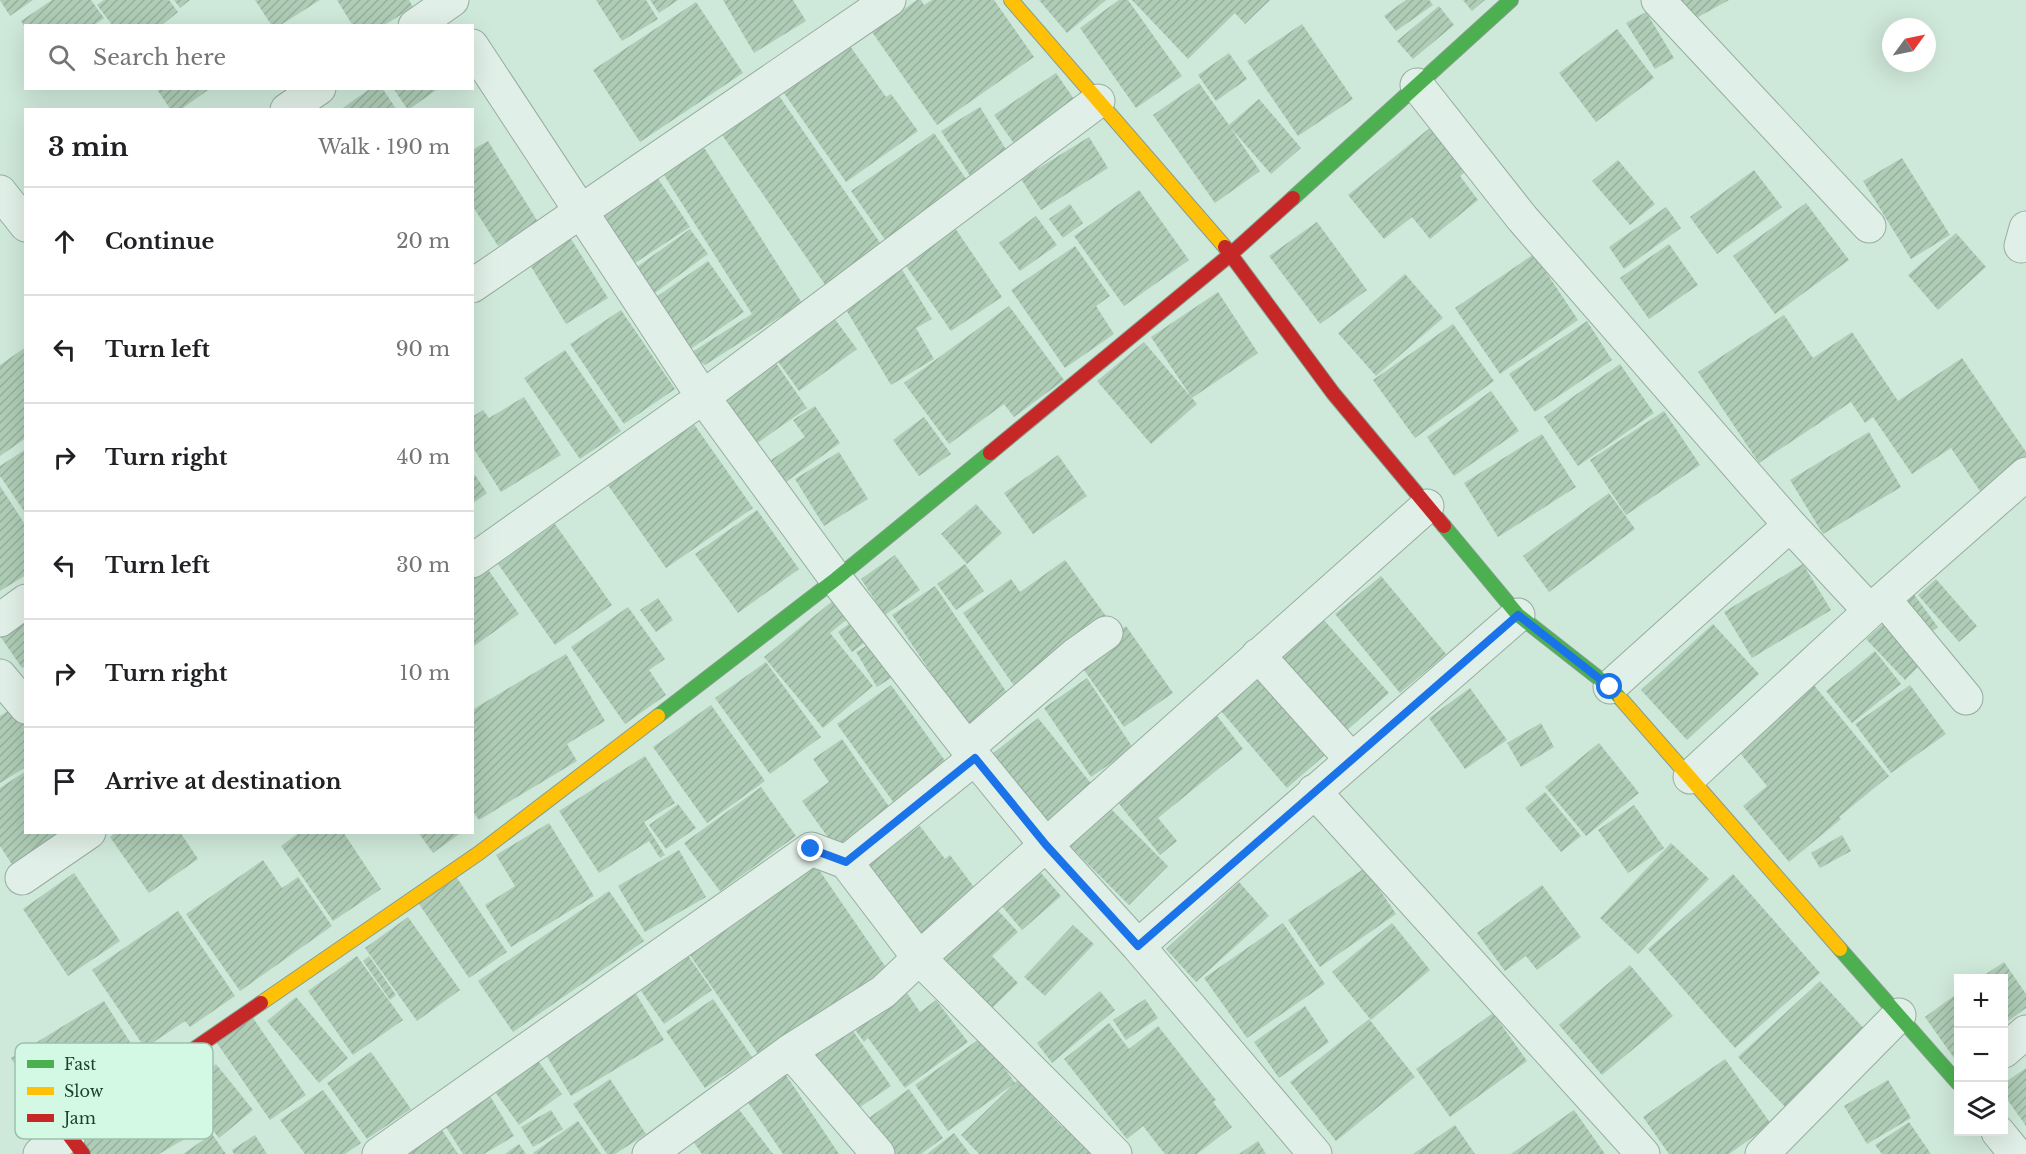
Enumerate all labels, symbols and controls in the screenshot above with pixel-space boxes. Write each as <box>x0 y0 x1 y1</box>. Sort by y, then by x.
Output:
north arrow <box>1882 18 1936 72</box>
search box <box>24 24 474 90</box>
icon: search <box>45 41 78 74</box>
text: Search here <box>93 44 226 71</box>
text: 3 min <box>48 131 129 163</box>
text: Walk · 190 m <box>318 135 450 159</box>
icon: ahead <box>48 225 81 258</box>
text: Continue <box>105 228 214 255</box>
text: 20 m <box>396 229 450 253</box>
icon: left <box>48 333 81 366</box>
text: Turn left <box>105 336 210 363</box>
text: 90 m <box>396 337 450 361</box>
icon: right <box>48 441 81 474</box>
text: Turn right <box>105 444 227 471</box>
text: 40 m <box>397 445 450 469</box>
icon: left <box>48 549 81 582</box>
text: Turn left <box>105 552 210 579</box>
text: 30 m <box>396 553 450 577</box>
icon: right <box>48 657 81 690</box>
text: Turn right <box>105 660 227 687</box>
text: 10 m <box>400 661 450 685</box>
route start <box>1596 673 1622 699</box>
icon: arrive <box>48 765 81 798</box>
text: Arrive at destination <box>105 768 342 795</box>
route end <box>797 835 823 861</box>
map controls <box>1954 974 2008 1136</box>
button: + <box>1954 974 2008 1028</box>
button: − <box>1954 1028 2008 1082</box>
legend <box>15 1043 213 1139</box>
text: Fast <box>64 1054 96 1074</box>
text: Slow <box>64 1081 104 1101</box>
button: layers <box>1954 1082 2008 1136</box>
text: Jam <box>62 1108 96 1128</box>

